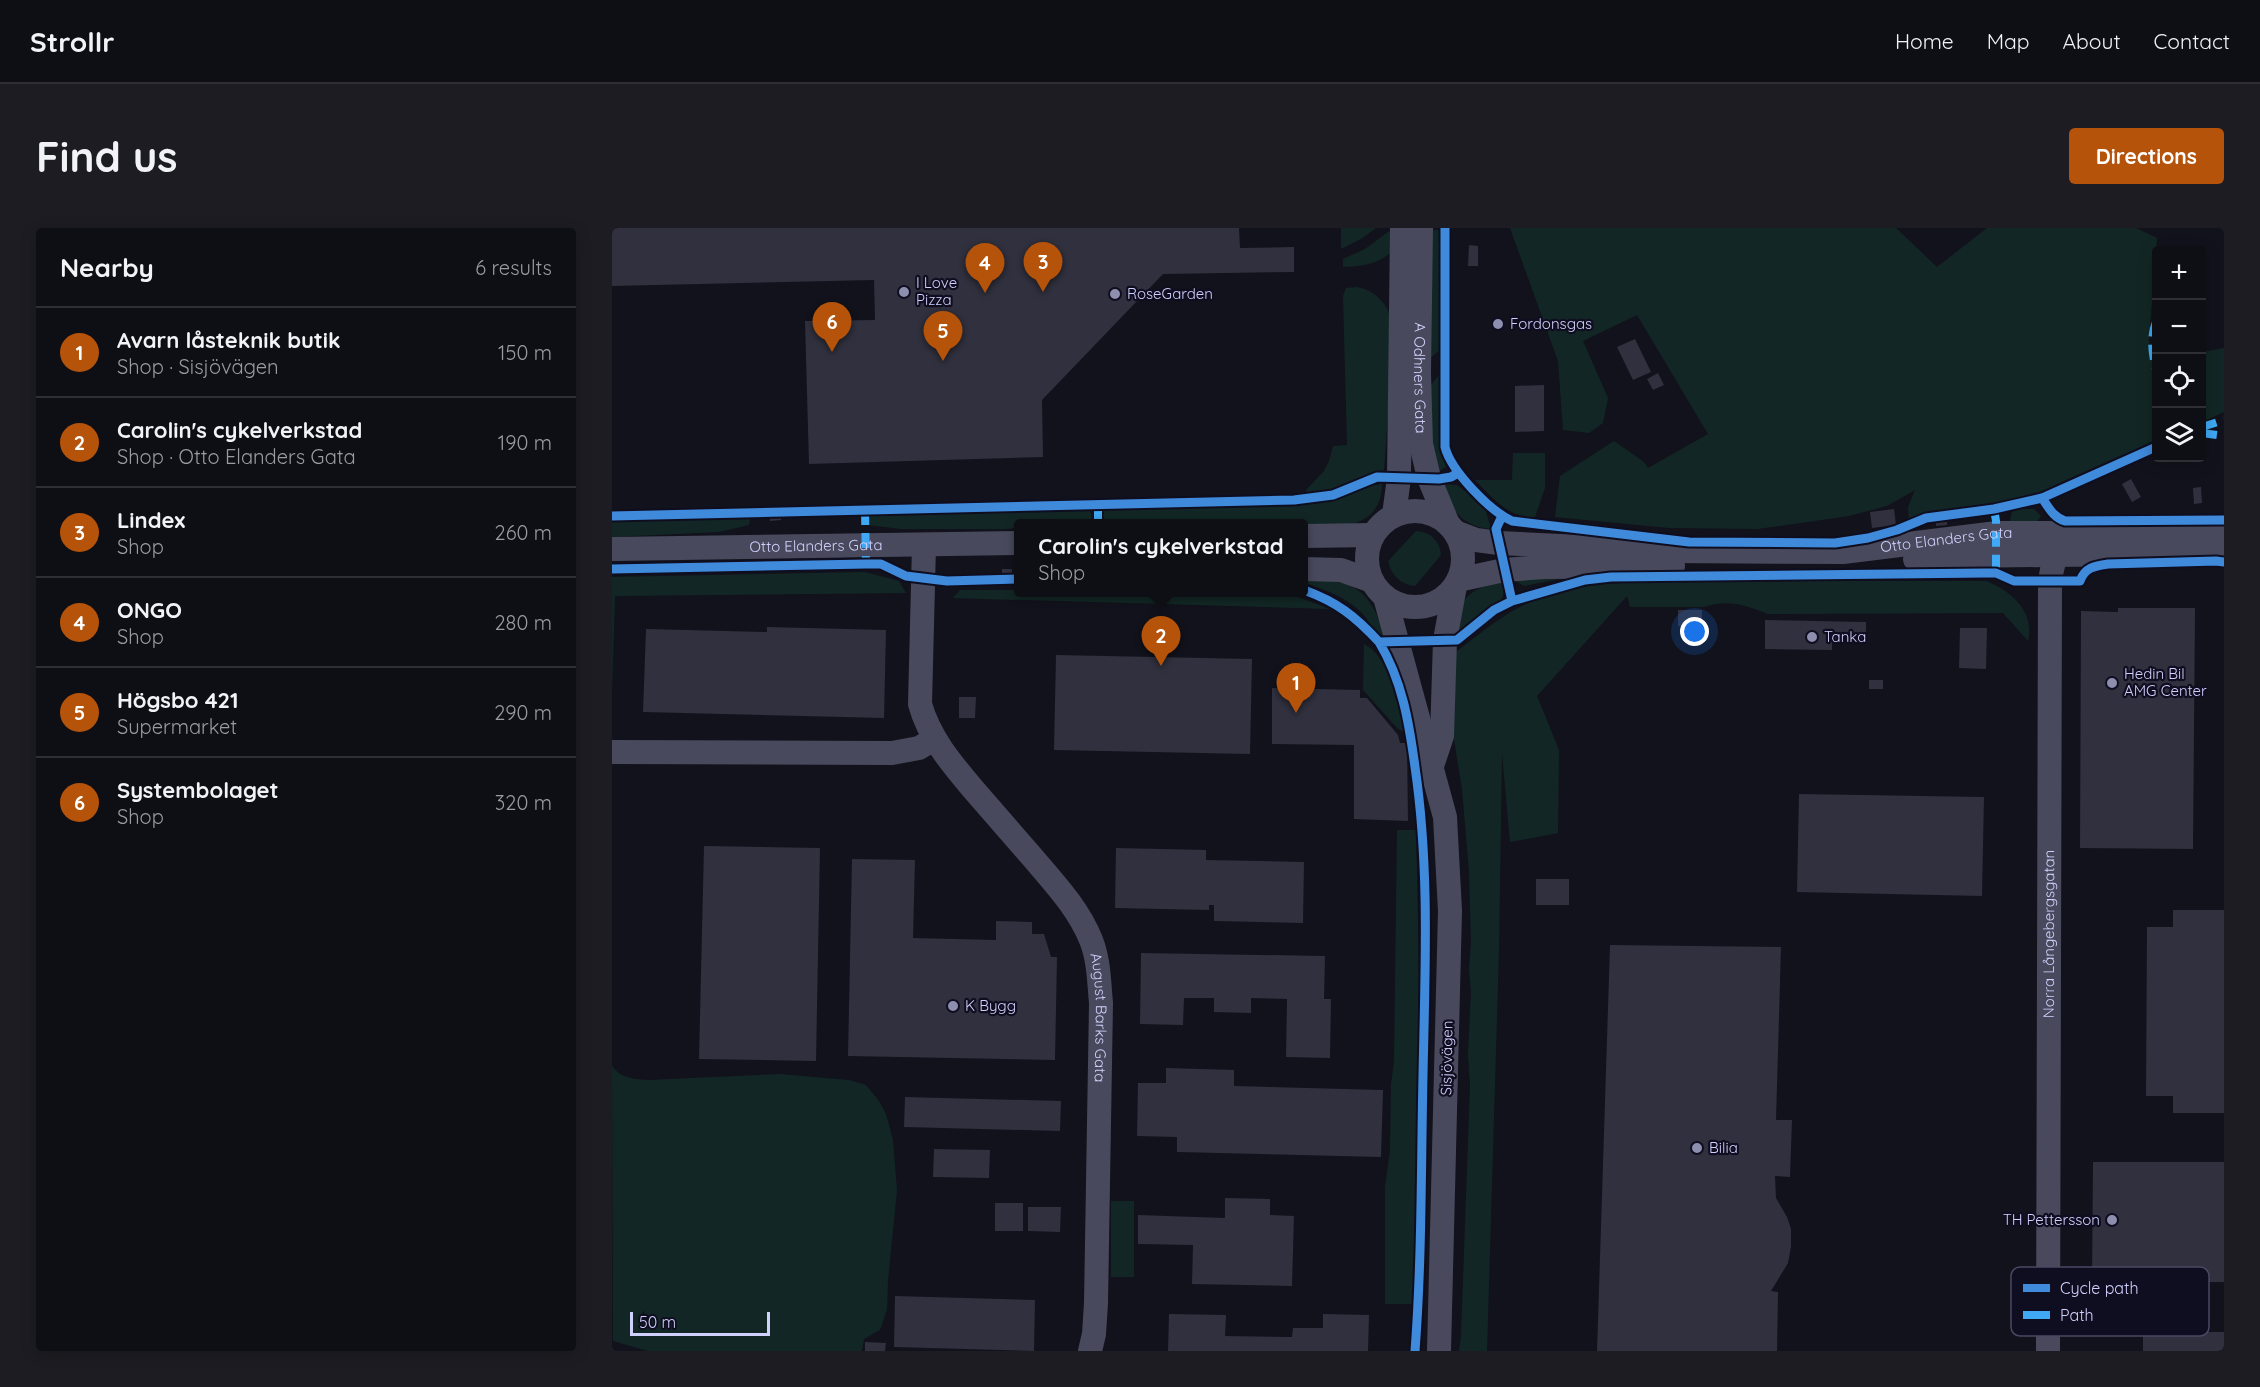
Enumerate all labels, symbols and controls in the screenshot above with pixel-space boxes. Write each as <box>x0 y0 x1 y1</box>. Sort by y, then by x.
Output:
text: Strollr <box>30 24 114 59</box>
text: Home <box>1895 28 1954 54</box>
text: Map <box>1987 28 2030 54</box>
text: About <box>2063 28 2121 54</box>
text: Contact <box>2154 28 2230 54</box>
button: Directions <box>2069 128 2224 184</box>
text: Find us <box>36 130 178 183</box>
pin: 3 <box>1024 242 1062 292</box>
pin: 4 <box>966 244 1004 293</box>
map controls <box>2152 246 2206 462</box>
button: + <box>2152 246 2206 300</box>
text: Nearby <box>60 251 154 284</box>
text: 6 results <box>475 255 552 280</box>
place label: I Love Pizza <box>916 273 957 309</box>
place label: RoseGarden <box>1127 284 1213 303</box>
marker: I Love Pizza <box>897 285 911 299</box>
marker: RoseGarden <box>1108 287 1122 301</box>
button: − <box>2152 300 2206 354</box>
pin: 6 <box>812 302 852 352</box>
pin: 5 <box>924 312 962 361</box>
place label: Fordonsgas <box>1510 314 1592 333</box>
marker: Fordonsgas <box>1491 317 1505 331</box>
street label: A Odhners Gata <box>1410 322 1431 434</box>
text: Avarn låsteknik butik <box>117 326 341 354</box>
text: 1 <box>76 340 83 365</box>
text: 150 m <box>498 340 552 365</box>
text: Shop · Sisjövägen <box>117 354 279 379</box>
button: locate <box>2152 354 2206 408</box>
button: layers <box>2152 408 2206 462</box>
text: Carolin's cykelverkstad <box>117 416 362 444</box>
text: 2 <box>74 430 85 455</box>
text: 190 m <box>498 430 552 455</box>
text: Shop · Otto Elanders Gata <box>117 444 356 469</box>
text: Lindex <box>117 506 185 534</box>
popup <box>1014 519 1308 597</box>
text: 3 <box>74 520 85 545</box>
text: 260 m <box>495 520 552 545</box>
street label: Otto Elanders Gata <box>1879 523 2012 556</box>
text: Carolin's cykelverkstad <box>1038 532 1284 560</box>
text: Shop <box>117 534 164 559</box>
street label: Otto Elanders Gata <box>749 535 883 556</box>
text: Shop <box>1038 560 1085 585</box>
text: ONGO <box>117 596 182 624</box>
text: 4 <box>74 610 85 635</box>
text: 280 m <box>495 610 552 635</box>
pin: 2 <box>1142 616 1180 666</box>
your location <box>1680 617 1709 646</box>
text: Shop <box>117 624 164 649</box>
place label: Tanka <box>1824 627 1866 646</box>
marker: Tanka <box>1805 630 1819 644</box>
pin: 1 <box>1276 664 1316 713</box>
place label: Hedin Bil AMG Center <box>2124 664 2207 700</box>
marker: Hedin Bil AMG Center <box>2105 676 2119 690</box>
text: Högsbo 421 <box>117 686 239 714</box>
text: 5 <box>74 700 85 725</box>
text: 290 m <box>494 700 552 725</box>
text: Supermarket <box>117 714 237 739</box>
text: Systembolaget <box>117 776 278 804</box>
text: 6 <box>74 790 85 815</box>
text: 320 m <box>495 790 552 815</box>
text: Shop <box>117 804 164 829</box>
street label: Norra Långebergsgatan <box>2039 850 2058 1018</box>
street label: August Barks Gata <box>1086 951 1111 1083</box>
place label: K Bygg <box>965 996 1016 1015</box>
marker: K Bygg <box>946 999 960 1013</box>
street label: Sisjövägen <box>1436 1020 1457 1096</box>
place label: Bilia <box>1709 1138 1738 1157</box>
marker: Bilia <box>1690 1141 1704 1155</box>
place label: TH Pettersson <box>2003 1210 2100 1229</box>
marker: TH Pettersson <box>2105 1213 2119 1227</box>
legend <box>2011 1267 2209 1336</box>
text: Cycle path <box>2060 1278 2139 1298</box>
text: Path <box>2060 1305 2094 1325</box>
scale bar <box>630 1309 770 1336</box>
text: 50 m <box>639 1312 676 1332</box>

